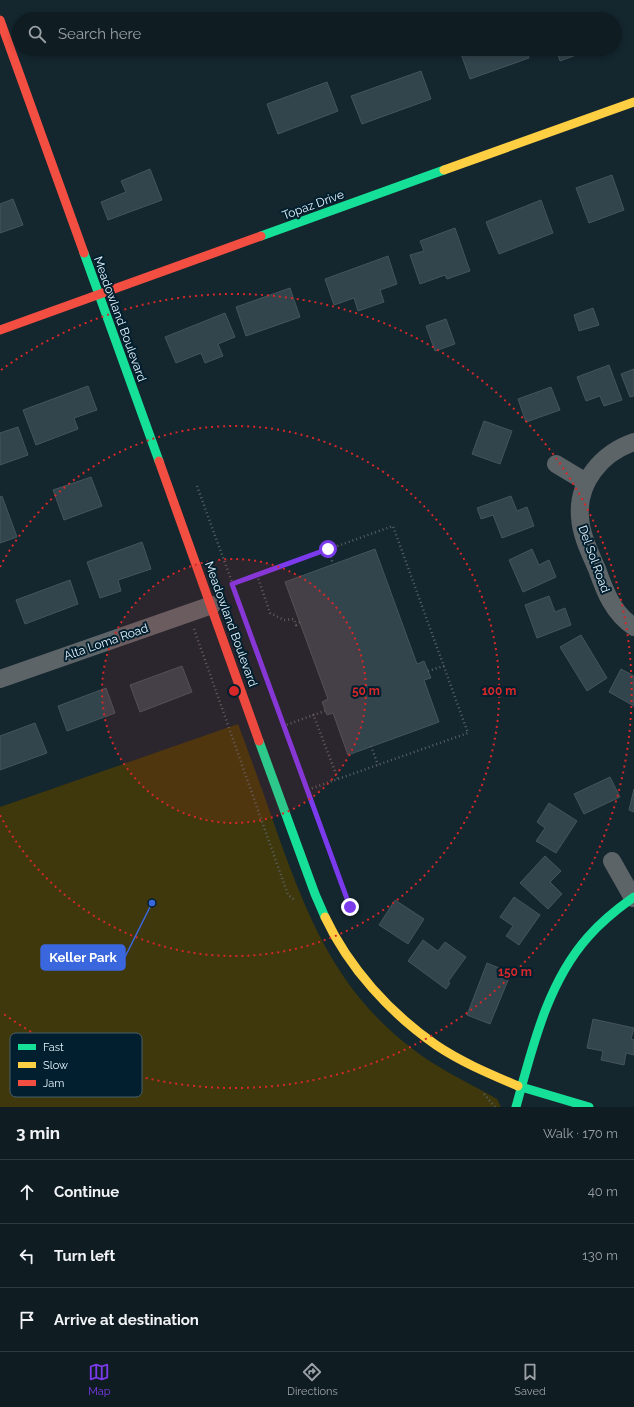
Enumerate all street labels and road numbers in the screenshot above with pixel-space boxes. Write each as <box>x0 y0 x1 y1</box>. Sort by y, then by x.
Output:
street label: Topaz Drive <box>280 187 346 223</box>
street label: Meadowland Boulevard <box>91 255 149 383</box>
street label: Del Sol Road <box>575 523 613 595</box>
street label: Meadowland Boulevard <box>202 560 260 688</box>
street label: Alta Loma Road <box>62 621 150 663</box>

